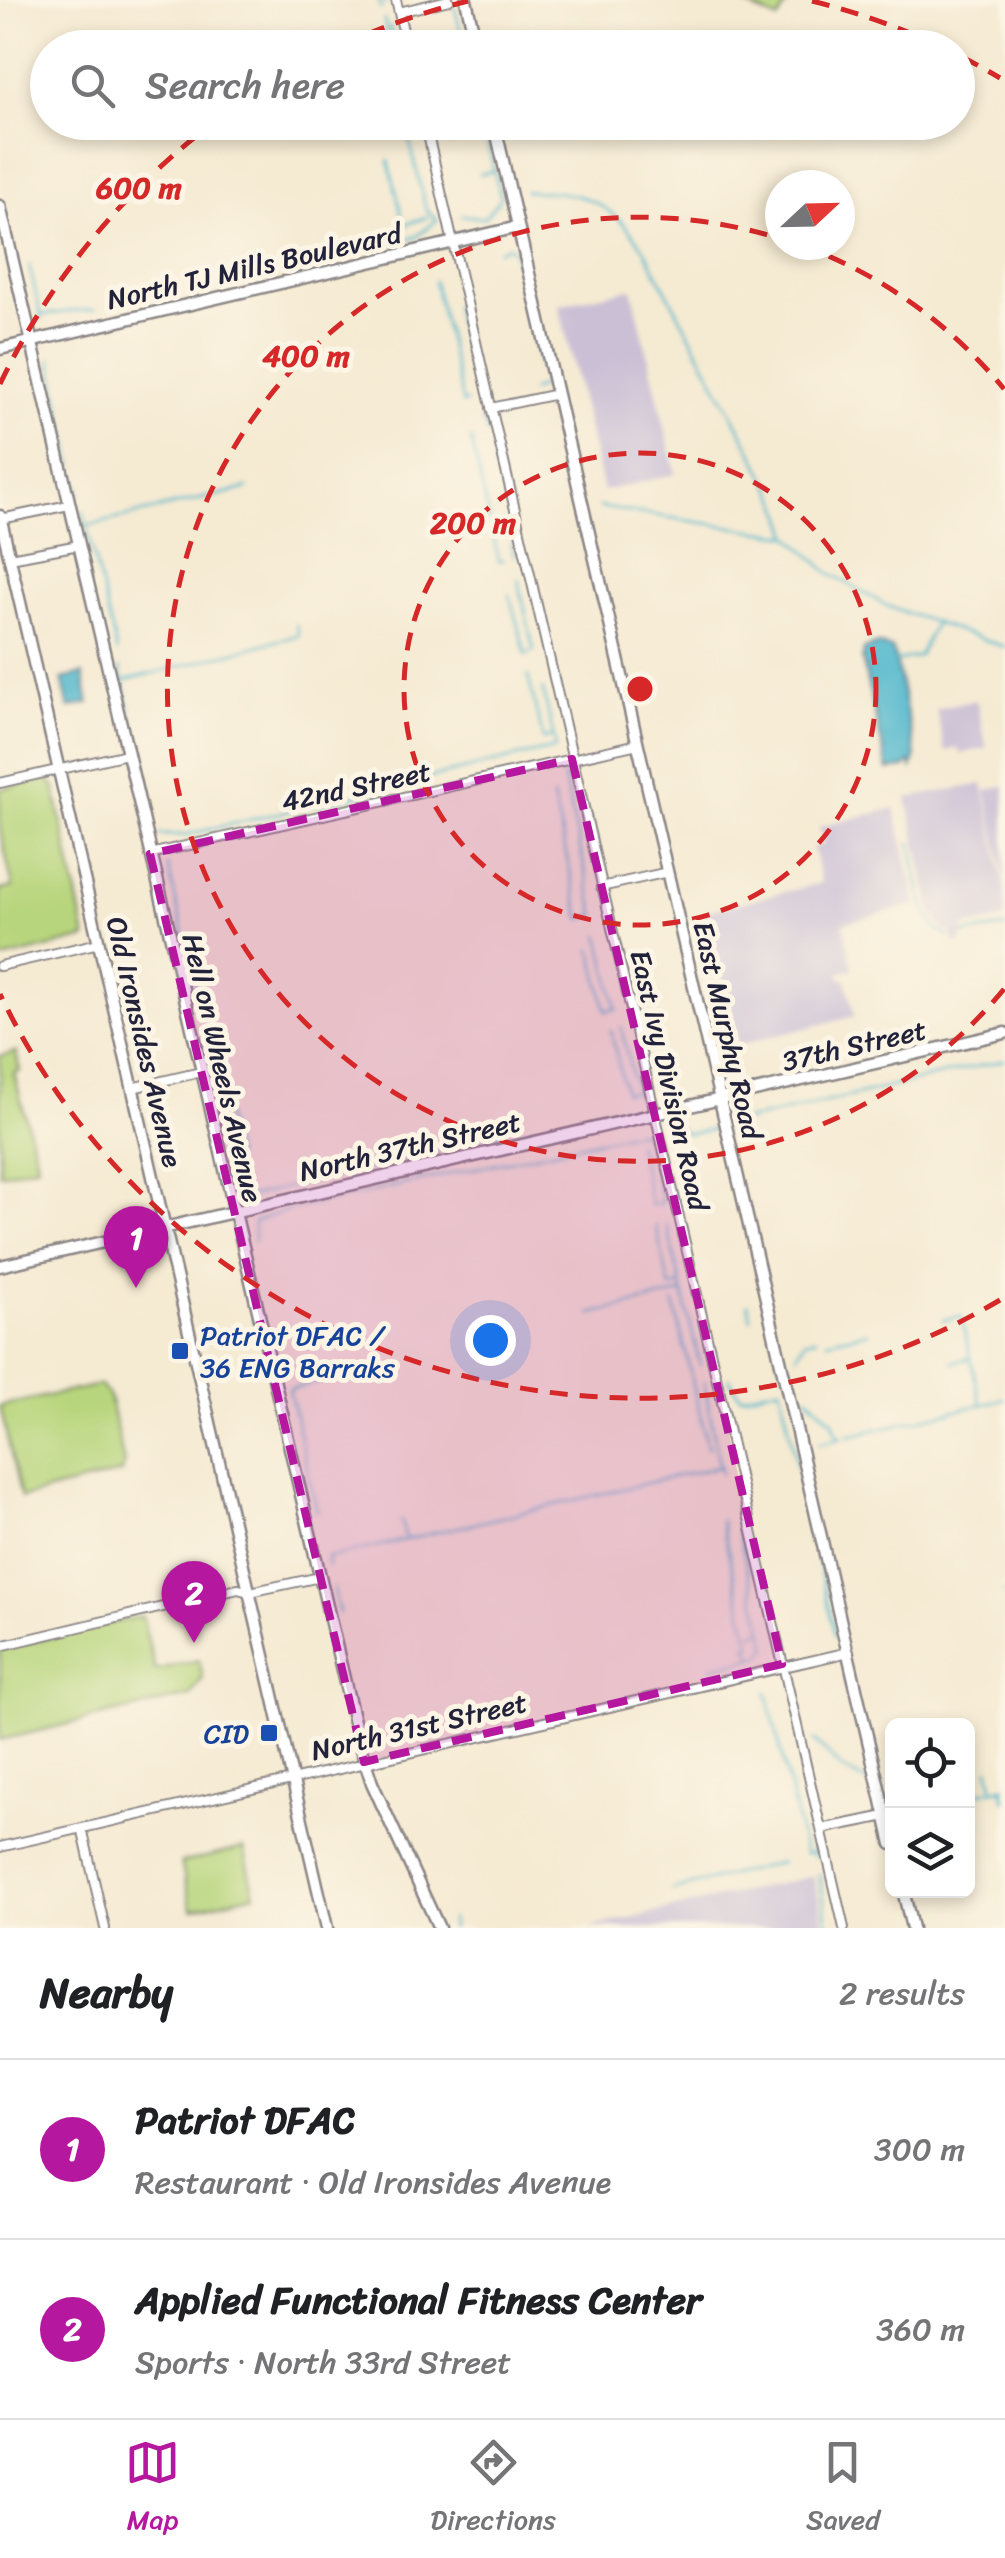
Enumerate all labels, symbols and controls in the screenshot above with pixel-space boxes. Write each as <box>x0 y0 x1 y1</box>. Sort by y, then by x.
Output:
search box <box>30 30 975 140</box>
text: Search here <box>145 52 345 119</box>
icon: search <box>65 58 120 113</box>
text: 600 m <box>96 161 182 215</box>
north arrow <box>765 170 855 260</box>
street label: North TJ Mills Boulevard <box>102 208 408 324</box>
text: 400 m <box>262 329 350 383</box>
text: 200 m <box>430 496 516 550</box>
centre of rings <box>622 671 658 707</box>
street label: 42nd Street <box>277 747 436 826</box>
street label: Old Ironsides Avenue <box>92 912 197 1172</box>
street label: East Murphy Road <box>679 916 777 1146</box>
street label: Hell on Wheels Avenue <box>168 928 277 1208</box>
street label: East Ivy Division Road <box>616 945 724 1218</box>
street label: 37th Street <box>777 1005 931 1086</box>
street label: North 37th Street <box>294 1097 526 1196</box>
pin: 1 <box>104 1206 168 1288</box>
place label: Patriot DFAC / 36 ENG Barraks <box>200 1311 395 1392</box>
your location <box>465 1315 516 1366</box>
marker: Patriot DFAC / 36 ENG Barraks <box>169 1340 191 1362</box>
pin: 2 <box>162 1560 226 1643</box>
street label: North 31st Street <box>306 1678 532 1775</box>
place label: CID <box>204 1709 249 1758</box>
map controls <box>885 1718 975 1898</box>
button: locate <box>885 1718 975 1808</box>
marker: CID <box>258 1722 280 1744</box>
button: layers <box>885 1808 975 1898</box>
text: Nearby <box>40 1956 173 2030</box>
text: 2 results <box>839 1965 965 2022</box>
text: Patriot DFAC <box>135 2087 355 2154</box>
text: 1 <box>66 2121 79 2178</box>
text: 300 m <box>874 2121 965 2178</box>
text: Restaurant · Old Ironsides Avenue <box>135 2154 611 2211</box>
text: Applied Functional Fitness Center <box>135 2267 702 2334</box>
text: 2 <box>63 2301 82 2358</box>
text: 360 m <box>876 2301 965 2358</box>
text: Sports · North 33rd Street <box>135 2334 511 2391</box>
tab: Map <box>125 2435 180 2544</box>
tab: Directions <box>430 2435 556 2544</box>
tab: Saved <box>806 2435 880 2544</box>

